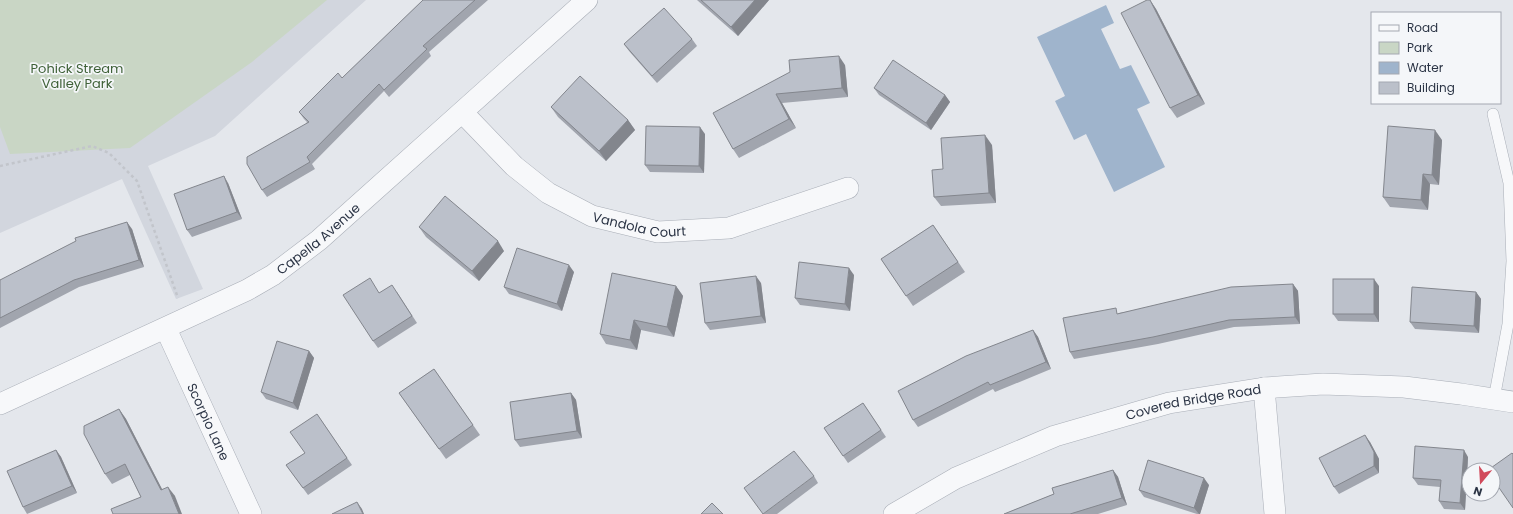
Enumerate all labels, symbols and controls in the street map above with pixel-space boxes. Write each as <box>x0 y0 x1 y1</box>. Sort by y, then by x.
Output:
legend <box>1371 12 1501 104</box>
text: Road <box>1407 19 1438 36</box>
text: Park <box>1407 39 1434 56</box>
park label: Pohick Stream Valley Park <box>31 59 123 93</box>
text: Water <box>1407 59 1444 76</box>
text: Building <box>1407 79 1455 96</box>
street label: Capella Avenue <box>273 199 364 279</box>
street label: Vandola Court <box>591 207 687 242</box>
street label: Scorpio Lane <box>182 380 234 464</box>
street label: Covered Bridge Road <box>1123 380 1262 425</box>
north arrow <box>1461 462 1501 502</box>
text: N <box>1471 483 1484 500</box>

